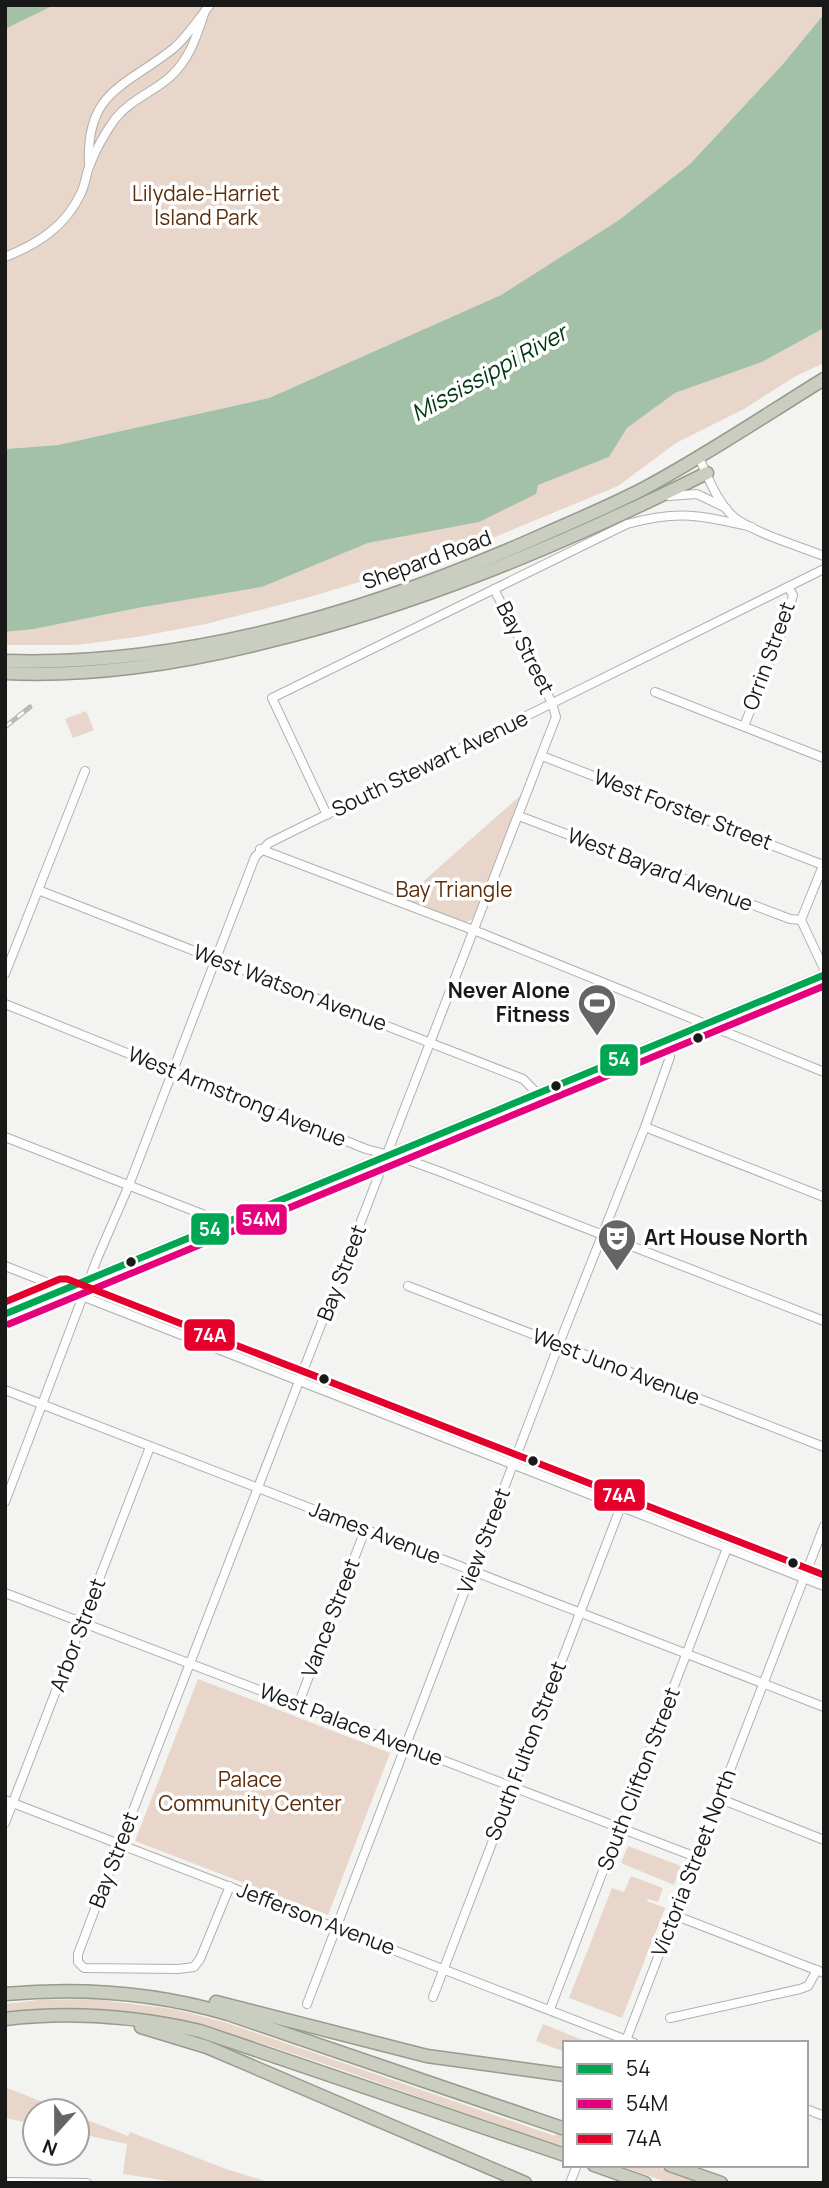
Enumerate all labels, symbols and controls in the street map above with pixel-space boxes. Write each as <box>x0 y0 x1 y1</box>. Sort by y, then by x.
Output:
park label: Lilydale-Harriet Island Park <box>132 179 280 231</box>
water label: Mississippi River <box>405 315 575 428</box>
street label: Shepard Road <box>358 523 495 595</box>
street label: Bay Street <box>491 596 561 699</box>
street label: Orrin Street <box>735 597 801 714</box>
street label: South Stewart Avenue <box>327 703 532 823</box>
street label: West Forster Street <box>590 762 777 856</box>
street label: West Bayard Avenue <box>564 821 757 917</box>
park label: Bay Triangle <box>396 875 512 903</box>
street label: West Watson Avenue <box>190 937 391 1037</box>
place label: Never Alone Fitness <box>448 976 570 1028</box>
sports icon: Never Alone Fitness <box>576 982 618 1037</box>
unlabelled marker <box>691 1031 705 1045</box>
street label: West Armstrong Avenue <box>124 1039 351 1153</box>
line badge: 54 <box>599 1043 639 1077</box>
text: 54 <box>608 1046 630 1072</box>
unlabelled marker <box>549 1079 563 1093</box>
line badge: 54M <box>235 1203 288 1236</box>
text: 54M <box>242 1206 280 1232</box>
line badge: 54 <box>190 1212 230 1246</box>
text: 54 <box>199 1216 221 1242</box>
theatre icon: Art House North <box>596 1217 638 1272</box>
street label: Bay Street <box>310 1221 372 1325</box>
place label: Art House North <box>644 1223 808 1251</box>
unlabelled marker <box>124 1255 138 1269</box>
line badge: 74A <box>183 1318 236 1352</box>
street label: West Juno Avenue <box>529 1321 704 1411</box>
text: 74A <box>193 1322 227 1348</box>
unlabelled marker <box>317 1372 331 1386</box>
unlabelled marker <box>526 1454 540 1468</box>
line badge: 74A <box>593 1478 646 1512</box>
text: 74A <box>602 1482 636 1508</box>
street label: View Street <box>450 1484 516 1597</box>
street label: James Avenue <box>306 1494 445 1570</box>
street label: Vance Street <box>295 1554 366 1681</box>
unlabelled marker <box>786 1556 800 1570</box>
street label: Arbor Street <box>43 1574 111 1695</box>
street label: South Fulton Street <box>478 1657 572 1844</box>
street label: West Palace Avenue <box>256 1676 447 1772</box>
street label: South Clifton Street <box>590 1683 686 1874</box>
park label: Palace Community Center <box>158 1765 342 1817</box>
street label: Victoria Street North <box>644 1765 742 1960</box>
street label: Bay Street <box>82 1808 144 1912</box>
street label: Jefferson Avenue <box>233 1875 399 1961</box>
legend <box>563 2041 808 2167</box>
text: 54 <box>626 2054 651 2082</box>
text: 54M <box>626 2089 668 2117</box>
north arrow <box>21 2097 91 2167</box>
text: 74A <box>626 2124 662 2152</box>
text: N <box>39 2133 61 2162</box>

